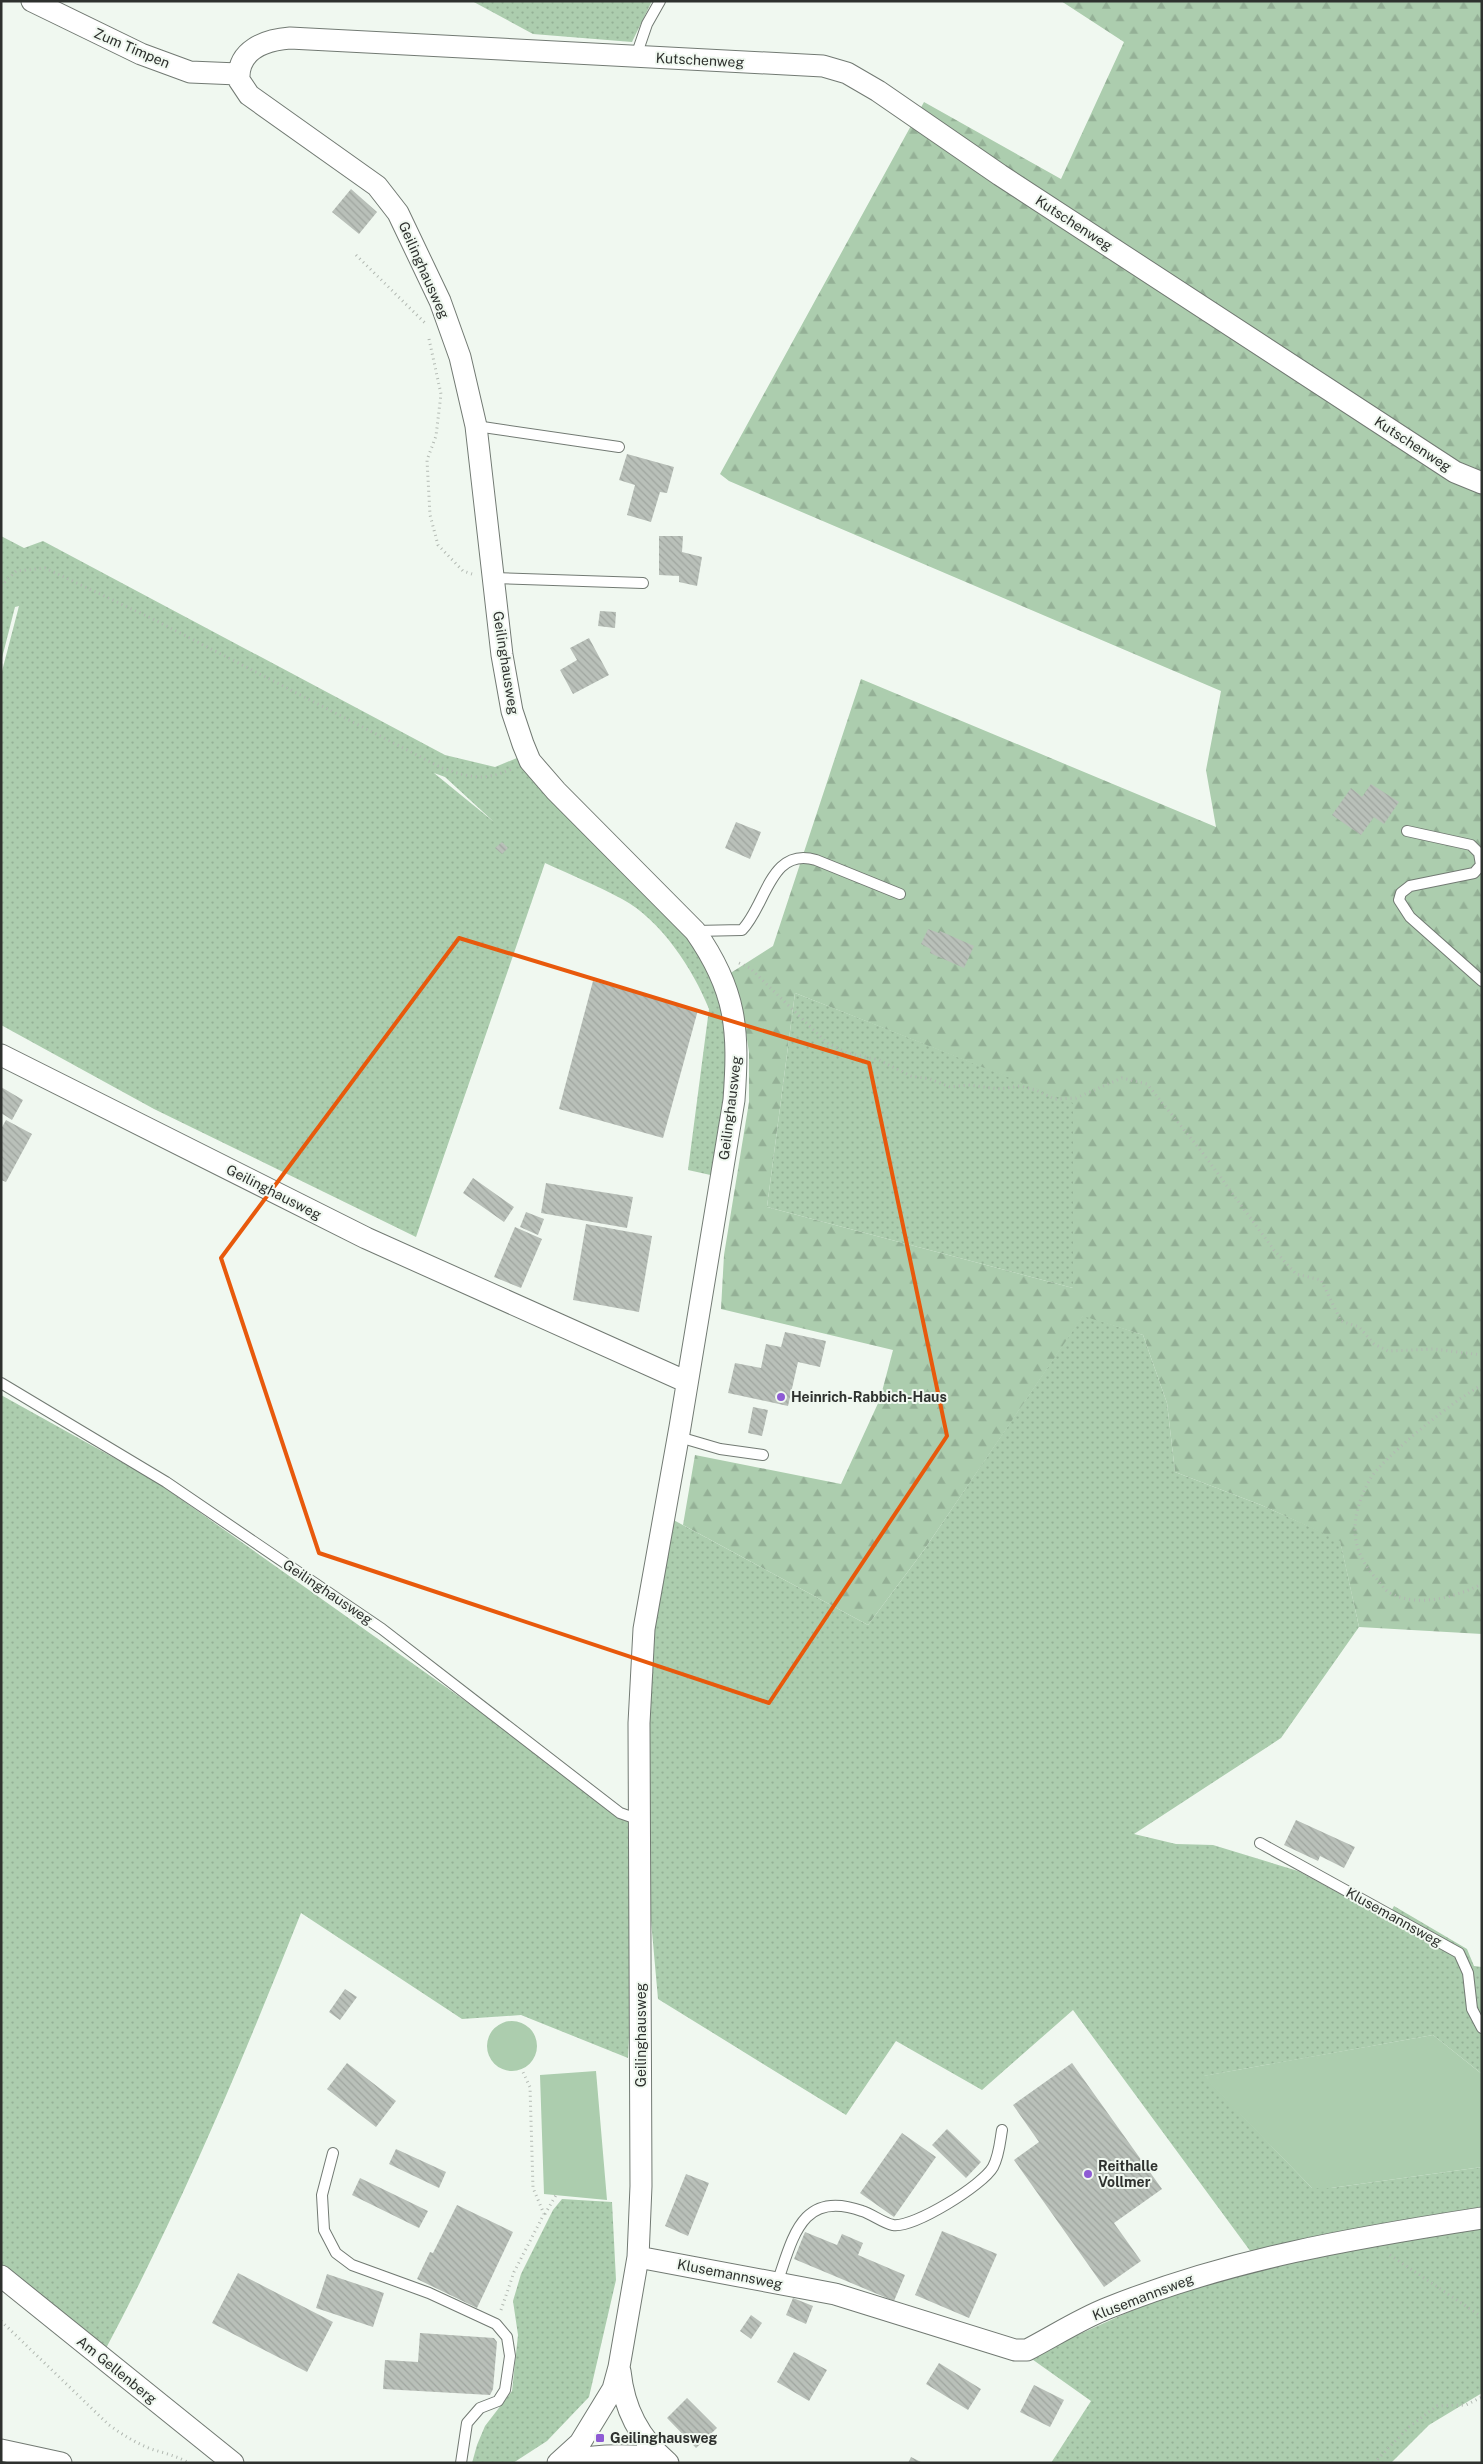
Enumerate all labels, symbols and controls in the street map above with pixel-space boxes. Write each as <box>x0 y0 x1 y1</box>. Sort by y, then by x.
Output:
street label: Zum Timpen <box>92 25 172 71</box>
street label: Kutschenweg <box>655 50 745 70</box>
street label: Kutschenweg <box>1033 192 1116 254</box>
street label: Geilinghausweg <box>395 219 453 321</box>
street label: Kutschenweg <box>1372 413 1455 475</box>
street label: Geilinghausweg <box>490 610 522 716</box>
street label: Geilinghausweg <box>716 1055 744 1161</box>
street label: Geilinghausweg <box>224 1161 324 1223</box>
place label: Heinrich-Rabbich-Haus <box>791 1389 947 1405</box>
marker: Heinrich-Rabbich-Haus <box>775 1391 787 1403</box>
street label: Geilinghausweg <box>280 1556 376 1628</box>
street label: Klusemannsweg <box>1343 1884 1445 1950</box>
street label: Geilinghausweg <box>633 1982 649 2087</box>
place label: Reithalle Vollmer <box>1098 2158 1158 2190</box>
marker: Reithalle Vollmer <box>1082 2168 1094 2180</box>
street label: Klusemannsweg <box>676 2256 784 2292</box>
street label: Klusemannsweg <box>1090 2270 1196 2324</box>
street label: Am Gellenberg <box>74 2333 160 2407</box>
place label: Geilinghausweg <box>610 2430 718 2446</box>
marker: Geilinghausweg <box>594 2432 606 2444</box>

